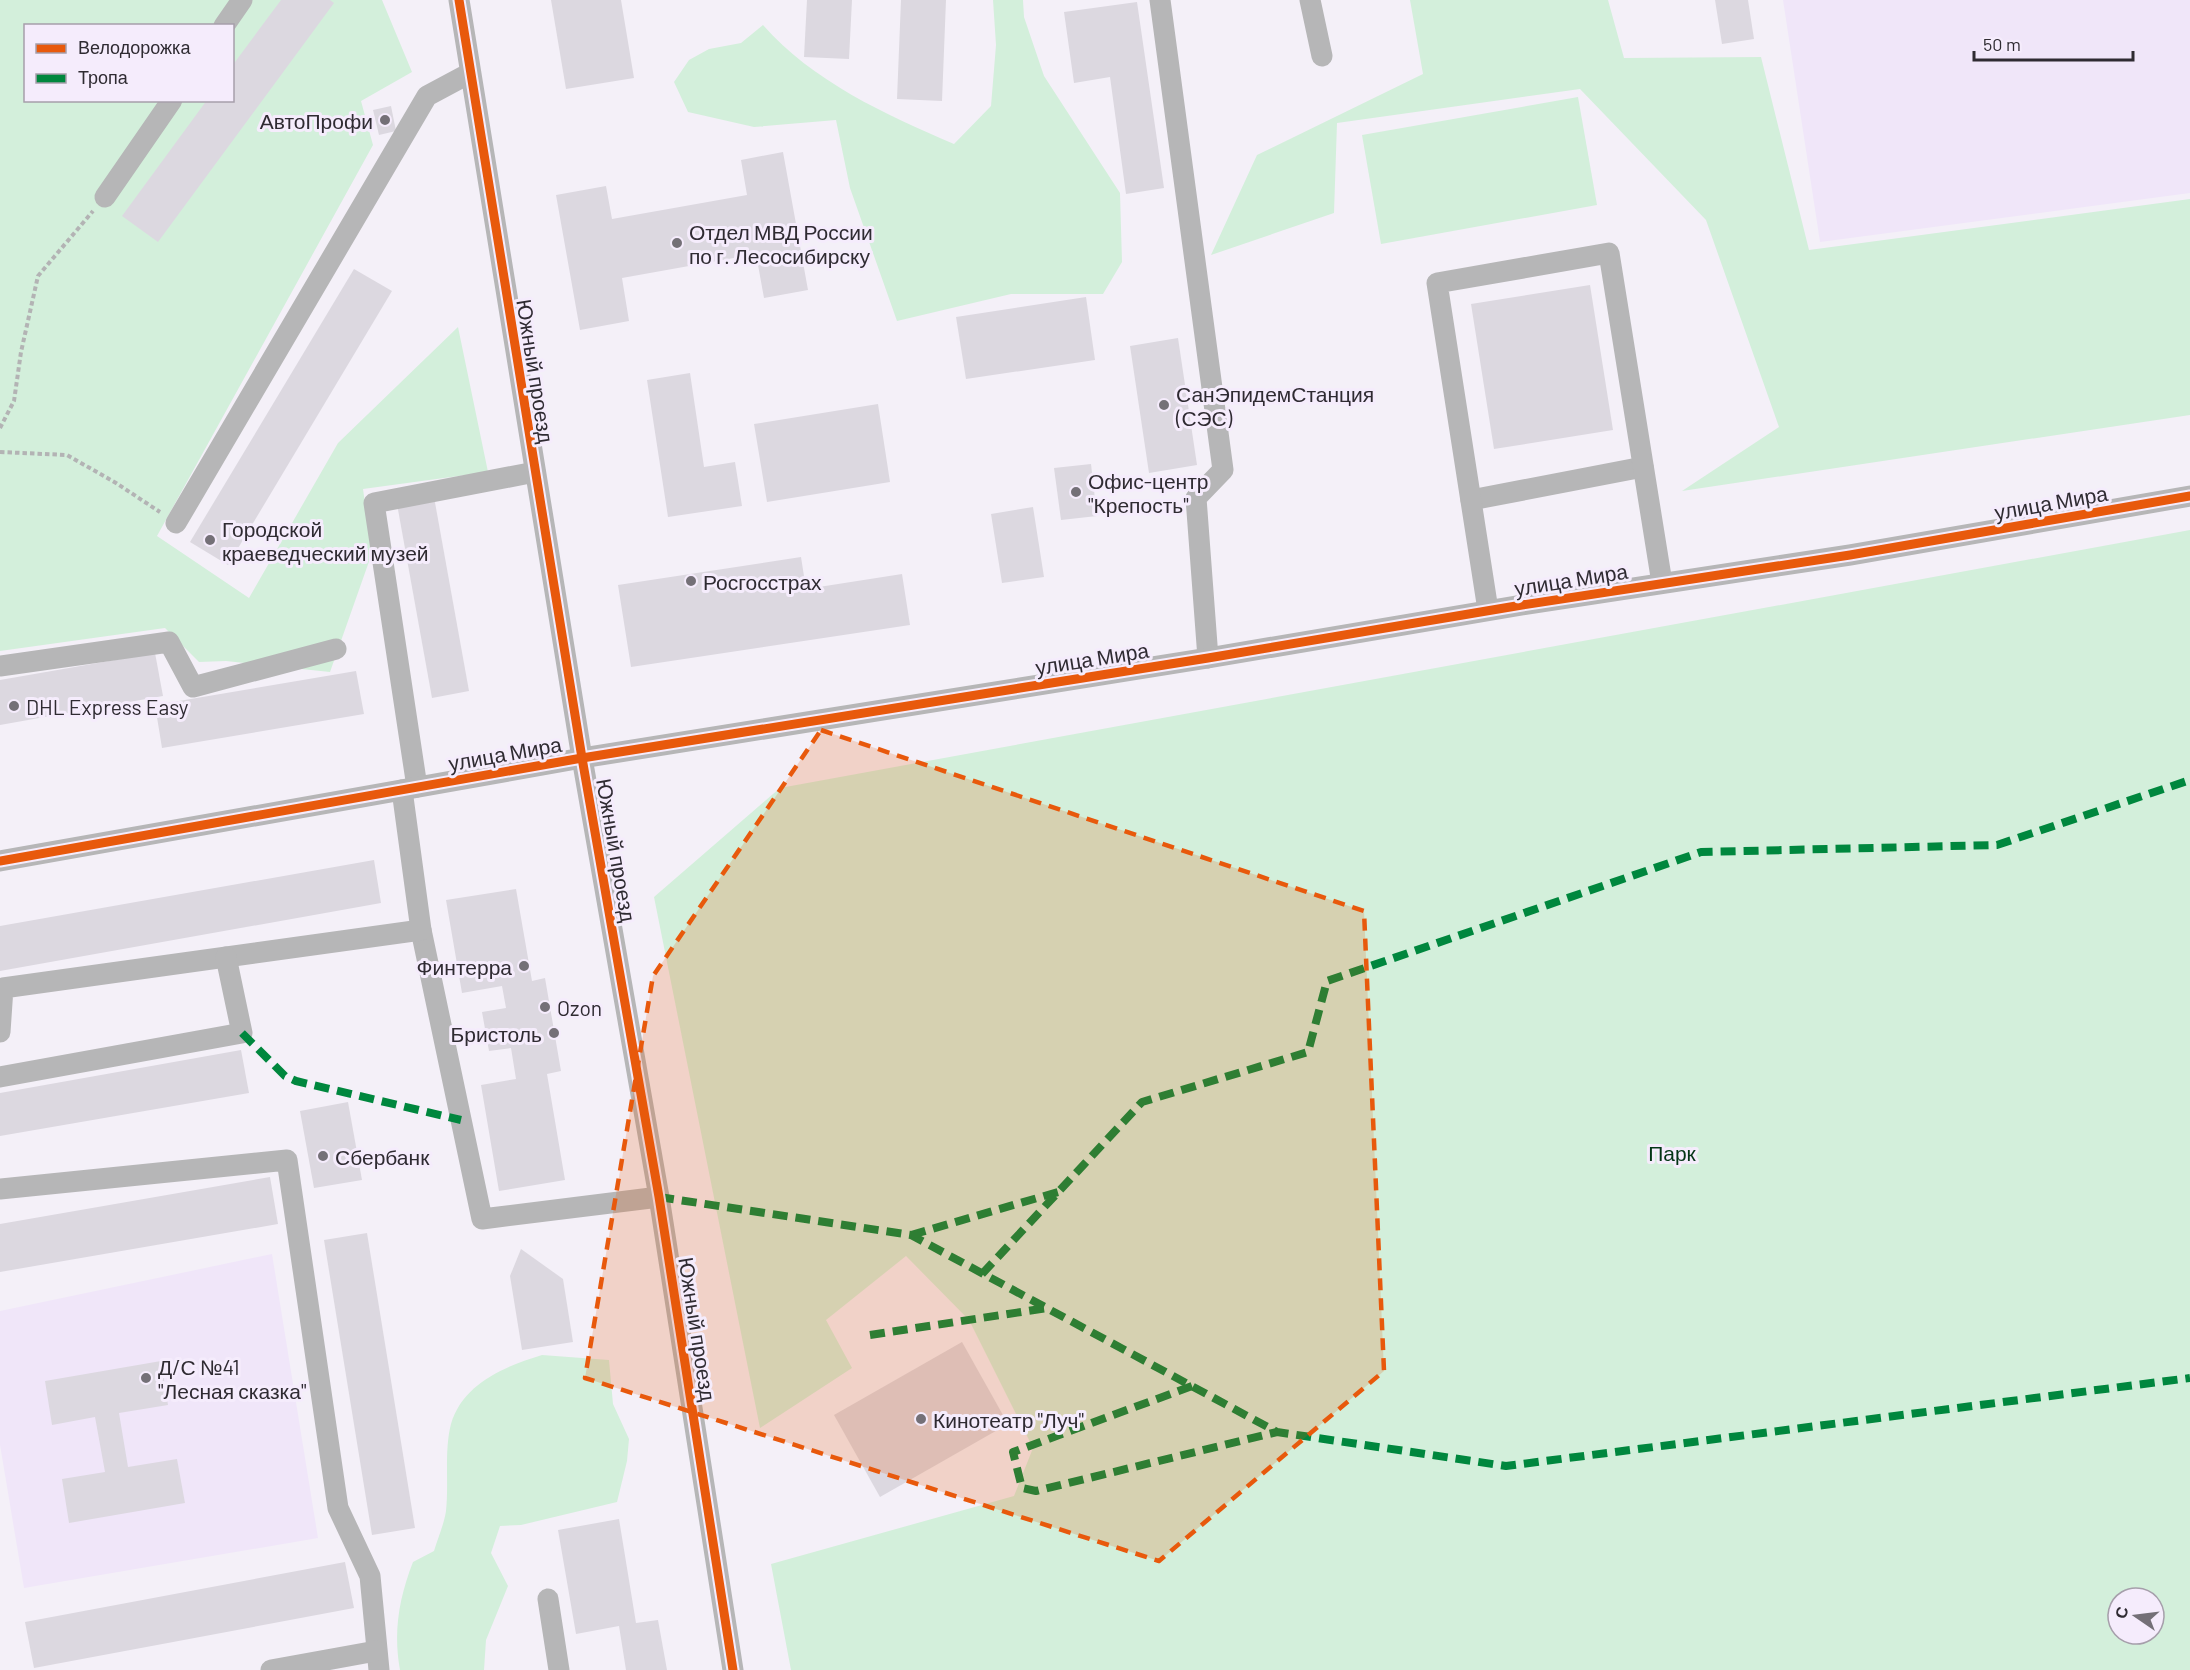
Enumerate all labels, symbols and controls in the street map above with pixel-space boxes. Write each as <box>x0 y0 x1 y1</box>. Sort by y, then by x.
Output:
legend <box>24 24 234 102</box>
scale bar <box>1974 24 2133 62</box>
text: 50 m <box>1983 33 2021 55</box>
text: Велодорожка <box>78 36 191 58</box>
text: Тропа <box>78 66 129 88</box>
place label: АвтоПрофи <box>260 108 373 133</box>
marker: АвтоПрофи <box>378 113 392 127</box>
place label: Отдел МВД России по г. Лесосибирску <box>689 219 873 268</box>
marker: Отдел МВД России по г. Лесосибирску <box>670 236 684 250</box>
street label: Южный проезд <box>512 297 560 445</box>
place label: СанЭпидемСтанция (СЭС) <box>1175 381 1374 430</box>
marker: СанЭпидемСтанция (СЭС) <box>1157 398 1171 412</box>
place label: Офис-центр "Крепость" <box>1088 468 1208 517</box>
street label: улица Мира <box>1992 480 2110 524</box>
marker: Офис-центр "Крепость" <box>1069 485 1083 499</box>
place label: Городской краеведческий музей <box>222 516 429 565</box>
marker: Городской краеведческий музей <box>203 533 217 547</box>
street label: улица Мира <box>1512 558 1630 600</box>
place label: Росгосстрах <box>703 569 822 594</box>
marker: Росгосстрах <box>684 574 698 588</box>
street label: улица Мира <box>1033 637 1151 679</box>
place label: DHL Express Easy <box>26 694 189 719</box>
marker: DHL Express Easy <box>7 699 21 713</box>
street label: улица Мира <box>446 731 564 775</box>
street label: Южный проезд <box>592 776 642 924</box>
place label: Финтерра <box>417 954 512 979</box>
marker: Финтерра <box>517 959 531 973</box>
place label: Ozon <box>557 995 602 1020</box>
marker: Ozon <box>538 1000 552 1014</box>
place label: Бристоль <box>451 1021 542 1046</box>
marker: Бристоль <box>547 1026 561 1040</box>
park label: Парк <box>1648 1140 1697 1165</box>
place label: Сбербанк <box>335 1144 430 1169</box>
marker: Сбербанк <box>316 1149 330 1163</box>
street label: Южный проезд <box>674 1255 722 1403</box>
place label: Д/С №41 "Лесная сказка" <box>158 1354 306 1403</box>
marker: Д/С №41 "Лесная сказка" <box>139 1371 153 1385</box>
place label: Кинотеатр "Луч" <box>933 1407 1084 1432</box>
marker: Кинотеатр "Луч" <box>914 1412 928 1426</box>
north arrow <box>2106 1586 2166 1646</box>
text: С <box>2110 1604 2132 1620</box>

